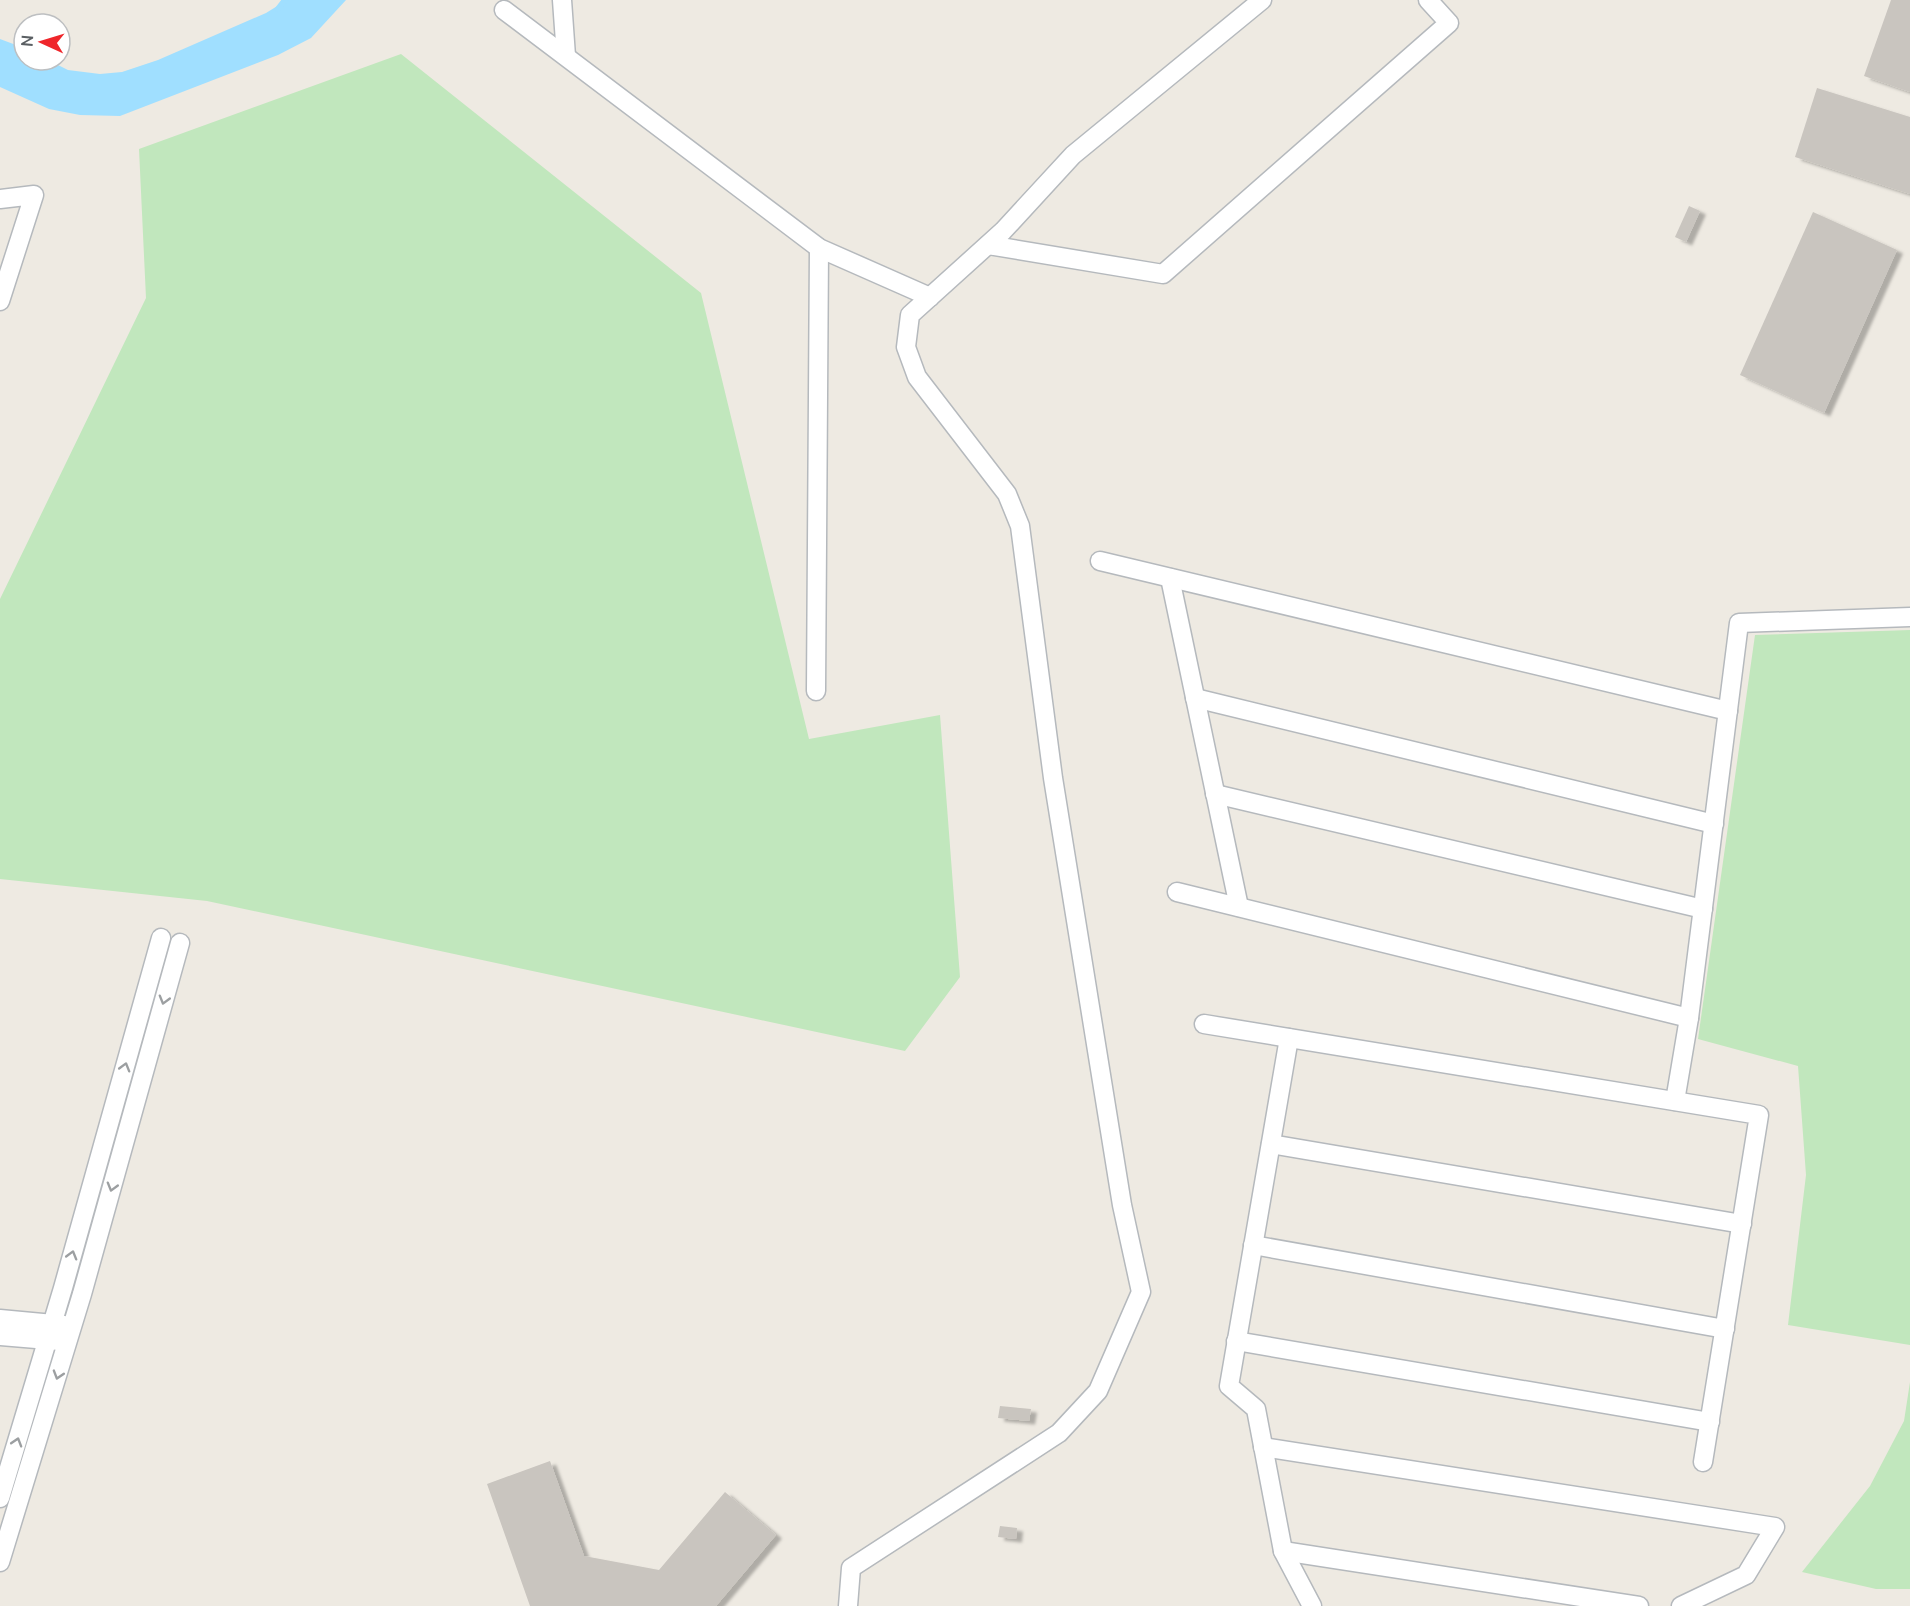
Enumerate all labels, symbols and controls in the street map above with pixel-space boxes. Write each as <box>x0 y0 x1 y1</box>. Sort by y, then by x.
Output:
north arrow <box>12 12 72 72</box>
text: N <box>16 34 38 47</box>
one-way arrow <box>159 994 171 1004</box>
one-way arrow <box>117 1063 130 1073</box>
one-way arrow <box>107 1182 119 1192</box>
one-way arrow <box>65 1250 77 1261</box>
one-way arrow <box>53 1369 65 1380</box>
one-way arrow <box>10 1437 22 1448</box>

